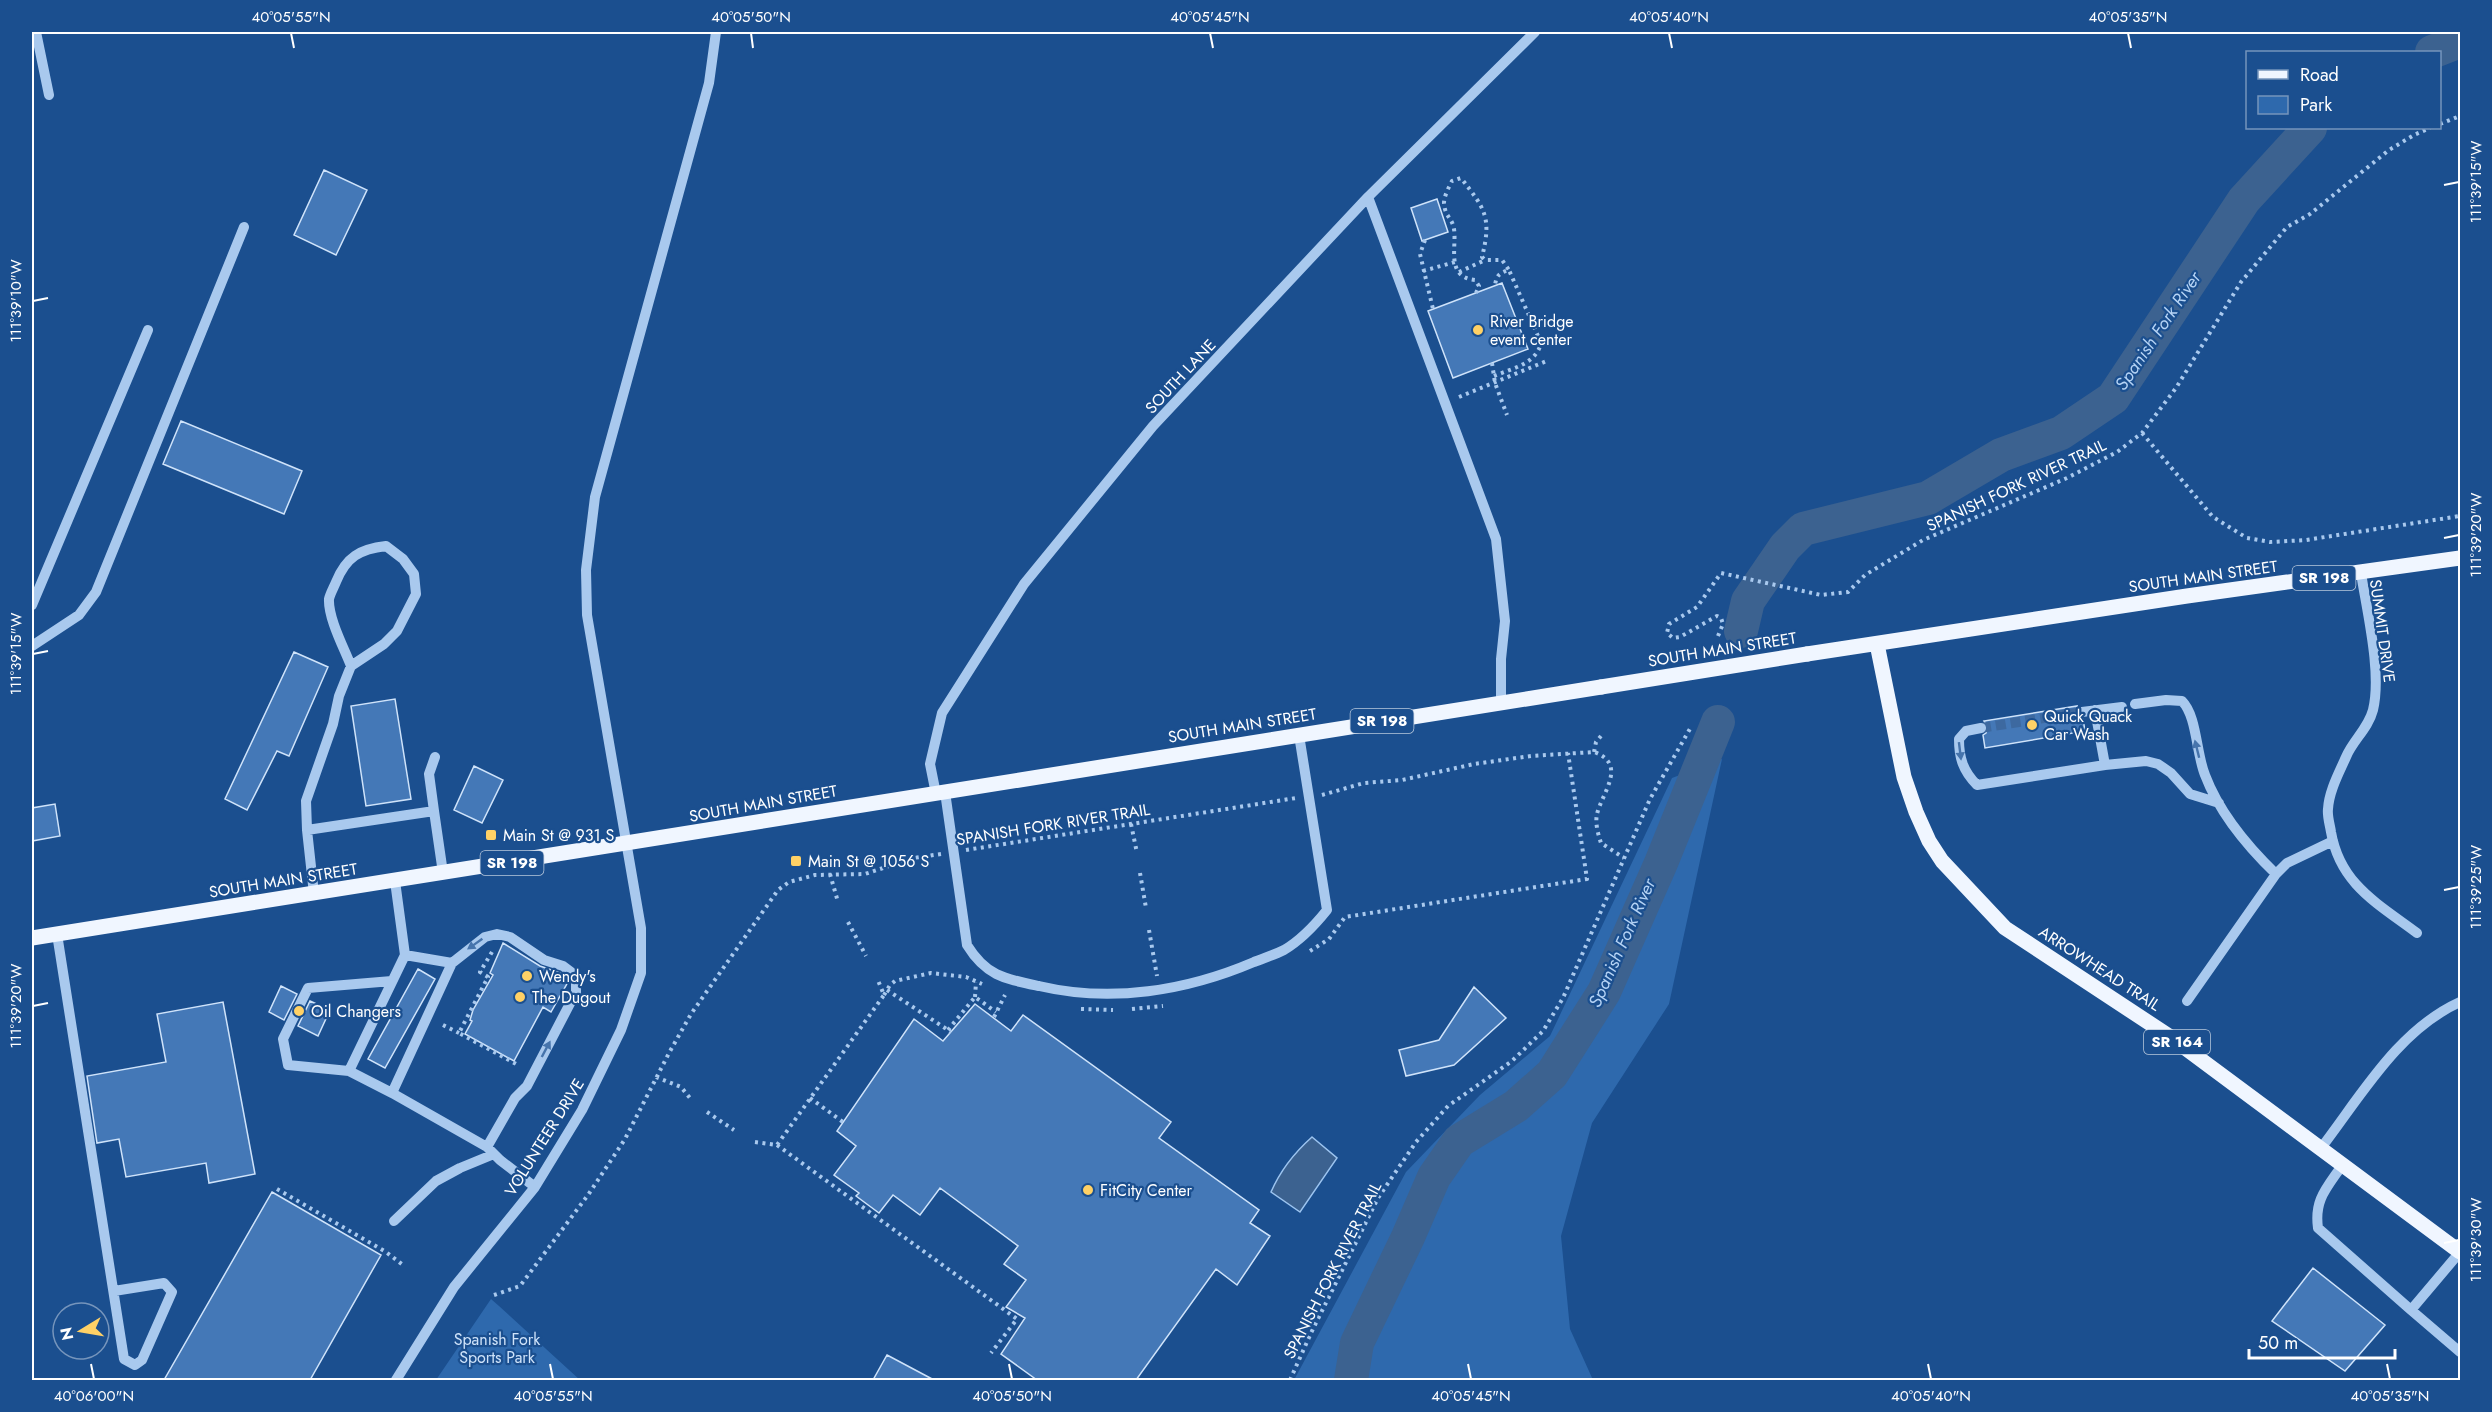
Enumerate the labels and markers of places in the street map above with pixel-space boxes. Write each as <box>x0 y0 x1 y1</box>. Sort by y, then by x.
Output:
place label: River Bridge event center <box>1490 310 1574 351</box>
marker: River Bridge event center <box>1471 323 1485 337</box>
place label: Quick Quack Car Wash <box>2044 705 2133 746</box>
marker: Quick Quack Car Wash <box>2025 718 2039 732</box>
place label: Main St @ 931 S <box>503 824 614 847</box>
marker: Main St @ 931 S <box>484 828 498 842</box>
place label: Main St @ 1056 S <box>808 850 929 873</box>
marker: Main St @ 1056 S <box>789 854 803 868</box>
place label: Wendy's <box>539 965 596 988</box>
marker: Wendy's <box>520 969 534 983</box>
place label: The Dugout <box>532 986 610 1009</box>
marker: The Dugout <box>513 990 527 1004</box>
place label: Oil Changers <box>311 1000 401 1023</box>
marker: Oil Changers <box>292 1004 306 1018</box>
place label: FitCity Center <box>1100 1179 1192 1202</box>
marker: FitCity Center <box>1081 1183 1095 1197</box>

